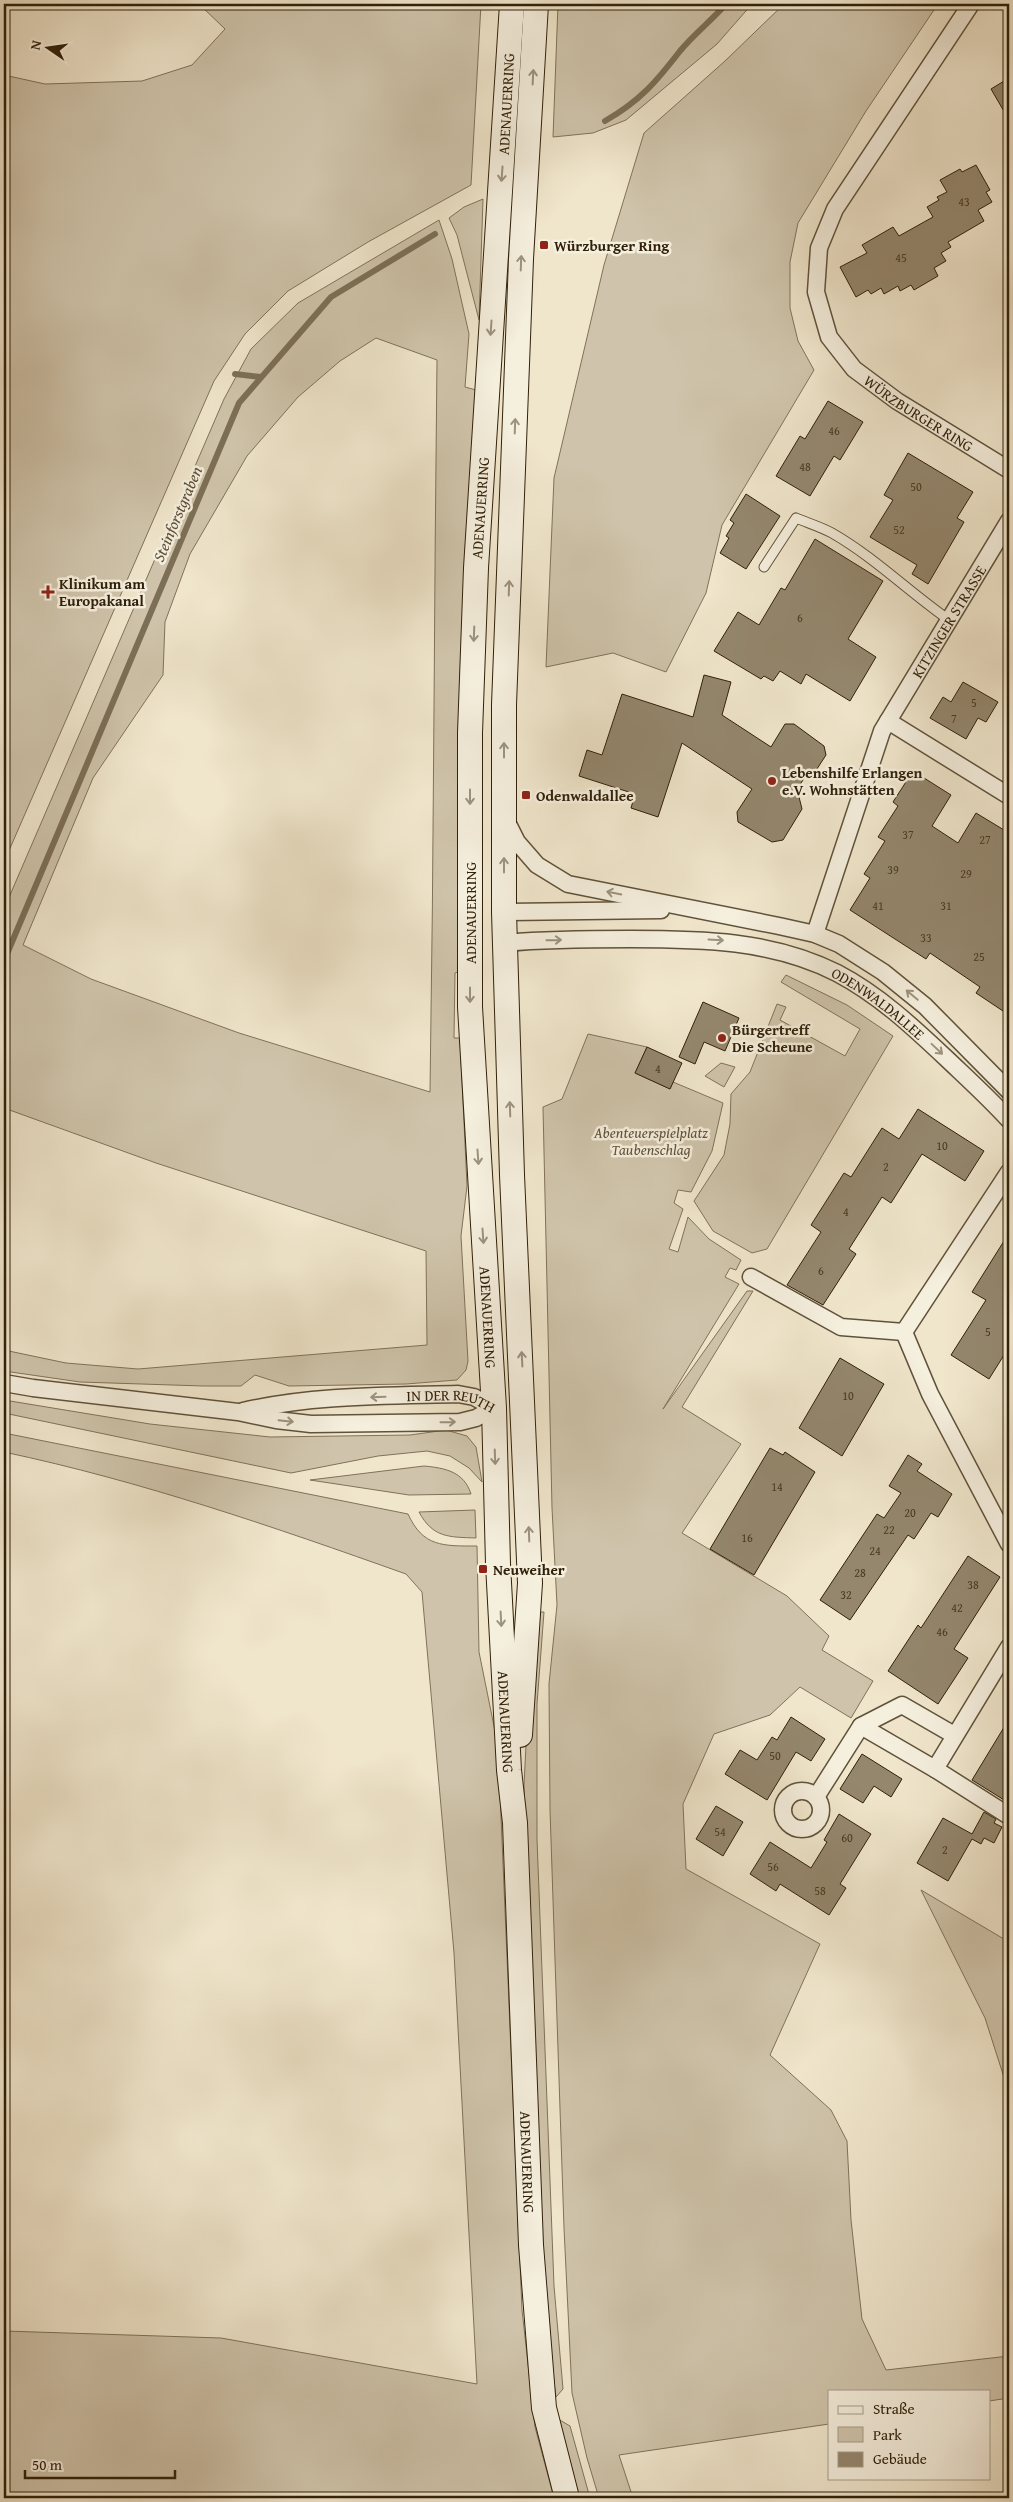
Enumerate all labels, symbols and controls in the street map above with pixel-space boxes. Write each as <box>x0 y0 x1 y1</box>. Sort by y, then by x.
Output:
north arrow <box>22 22 72 72</box>
text: N <box>25 38 46 52</box>
street label: ADENAUERRING <box>493 52 519 156</box>
one-way arrow <box>528 69 537 85</box>
one-way arrow <box>498 166 507 182</box>
house number: 43 <box>958 193 970 210</box>
place label: Würzburger Ring <box>554 235 669 256</box>
marker: Würzburger Ring <box>538 239 550 251</box>
house number: 45 <box>895 249 907 266</box>
one-way arrow <box>516 255 526 272</box>
one-way arrow <box>486 320 496 336</box>
street label: WÜRZBURGER RING <box>860 370 978 456</box>
one-way arrow <box>510 418 520 434</box>
house number: 46 <box>828 422 840 439</box>
street label: ADENAUERRING <box>466 456 494 560</box>
house number: 48 <box>799 458 811 475</box>
water label: Steinforstgraben <box>146 463 208 565</box>
house number: 50 <box>910 478 922 495</box>
house number: 52 <box>893 521 905 538</box>
street label: KITZINGER STRASSE <box>906 561 991 682</box>
place label: Klinikum am Europakanal <box>59 573 145 611</box>
one-way arrow <box>504 580 513 596</box>
marker: Klinikum am Europakanal <box>41 585 55 599</box>
house number: 6 <box>797 609 803 626</box>
one-way arrow <box>469 626 478 642</box>
house number: 5 <box>971 694 977 711</box>
house number: 7 <box>951 710 957 727</box>
one-way arrow <box>499 743 509 759</box>
place label: Lebenshilfe Erlangen e.V. Wohnstätten <box>782 762 923 800</box>
marker: Lebenshilfe Erlangen e.V. Wohnstätten <box>766 775 778 787</box>
place label: Odenwaldallee <box>536 785 634 806</box>
one-way arrow <box>465 788 475 805</box>
marker: Odenwaldallee <box>520 789 532 801</box>
house number: 37 <box>902 826 914 843</box>
house number: 27 <box>979 831 991 848</box>
one-way arrow <box>499 857 509 874</box>
house number: 39 <box>887 861 899 878</box>
street label: ADENAUERRING <box>460 862 481 964</box>
house number: 29 <box>960 865 972 882</box>
one-way arrow <box>606 888 622 898</box>
house number: 41 <box>872 897 884 914</box>
house number: 31 <box>940 897 952 914</box>
house number: 33 <box>920 929 932 946</box>
one-way arrow <box>546 935 562 945</box>
one-way arrow <box>708 936 724 945</box>
house number: 25 <box>973 948 985 965</box>
street label: ODENWALDALLEE <box>828 962 930 1044</box>
one-way arrow <box>465 986 475 1002</box>
one-way arrow <box>906 990 919 1001</box>
place label: Bürgertreff Die Scheune <box>732 1019 813 1057</box>
marker: Bürgertreff Die Scheune <box>716 1032 728 1044</box>
one-way arrow <box>930 1043 943 1055</box>
house number: 4 <box>655 1060 661 1077</box>
one-way arrow <box>505 1101 515 1118</box>
park label: Abenteuerspielplatz Taubenschlag <box>593 1122 708 1160</box>
house number: 10 <box>936 1137 948 1154</box>
one-way arrow <box>473 1149 483 1165</box>
house number: 2 <box>883 1158 889 1175</box>
house number: 4 <box>843 1203 849 1220</box>
one-way arrow <box>478 1227 488 1243</box>
house number: 6 <box>818 1262 824 1279</box>
street label: ADENAUERRING <box>475 1266 502 1369</box>
house number: 5 <box>985 1323 991 1340</box>
one-way arrow <box>517 1351 526 1367</box>
street label: IN DER REUTH <box>406 1383 499 1417</box>
house number: 10 <box>842 1387 854 1404</box>
one-way arrow <box>371 1392 387 1401</box>
one-way arrow <box>277 1416 293 1426</box>
one-way arrow <box>440 1417 456 1427</box>
one-way arrow <box>490 1448 500 1464</box>
house number: 14 <box>771 1478 783 1495</box>
house number: 20 <box>904 1504 916 1521</box>
house number: 22 <box>883 1521 895 1538</box>
one-way arrow <box>524 1526 533 1542</box>
house number: 16 <box>741 1529 753 1546</box>
house number: 24 <box>869 1542 881 1559</box>
place label: Neuweiher <box>493 1559 565 1580</box>
marker: Neuweiher <box>477 1563 489 1575</box>
house number: 28 <box>854 1564 866 1581</box>
house number: 38 <box>967 1576 979 1593</box>
house number: 32 <box>840 1586 852 1603</box>
house number: 42 <box>951 1599 963 1616</box>
one-way arrow <box>497 1611 506 1627</box>
house number: 46 <box>936 1623 948 1640</box>
street label: ADENAUERRING <box>493 1670 520 1773</box>
house number: 50 <box>769 1747 781 1764</box>
house number: 54 <box>714 1823 726 1840</box>
house number: 60 <box>841 1829 853 1846</box>
house number: 2 <box>942 1841 948 1858</box>
house number: 56 <box>767 1858 779 1875</box>
house number: 58 <box>814 1882 826 1899</box>
street label: ADENAUERRING <box>515 2111 540 2214</box>
legend <box>828 2390 990 2480</box>
text: Straße <box>873 2398 915 2419</box>
text: Park <box>873 2424 902 2445</box>
scale bar <box>25 2447 175 2479</box>
text: Gebäude <box>873 2448 927 2469</box>
text: 50 m <box>32 2454 63 2475</box>

